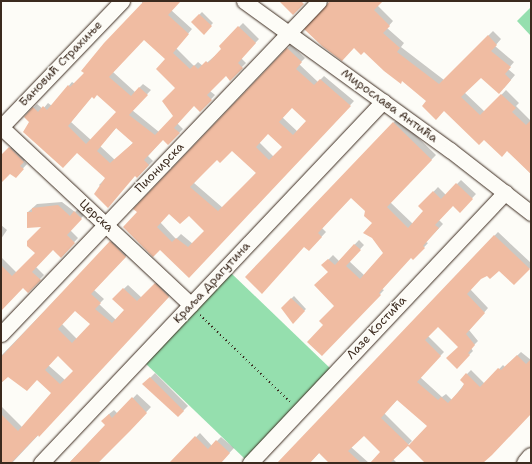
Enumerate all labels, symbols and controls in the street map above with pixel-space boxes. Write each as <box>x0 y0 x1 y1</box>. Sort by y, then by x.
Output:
street label: Бановић Страхиње <box>16 18 106 110</box>
street label: Мирослава Антића <box>338 66 440 146</box>
street label: Пионирска <box>133 140 187 196</box>
street label: Церска <box>76 197 116 235</box>
street label: Краља Драгутина <box>171 239 253 327</box>
street label: Лазе Костића <box>344 293 410 363</box>

